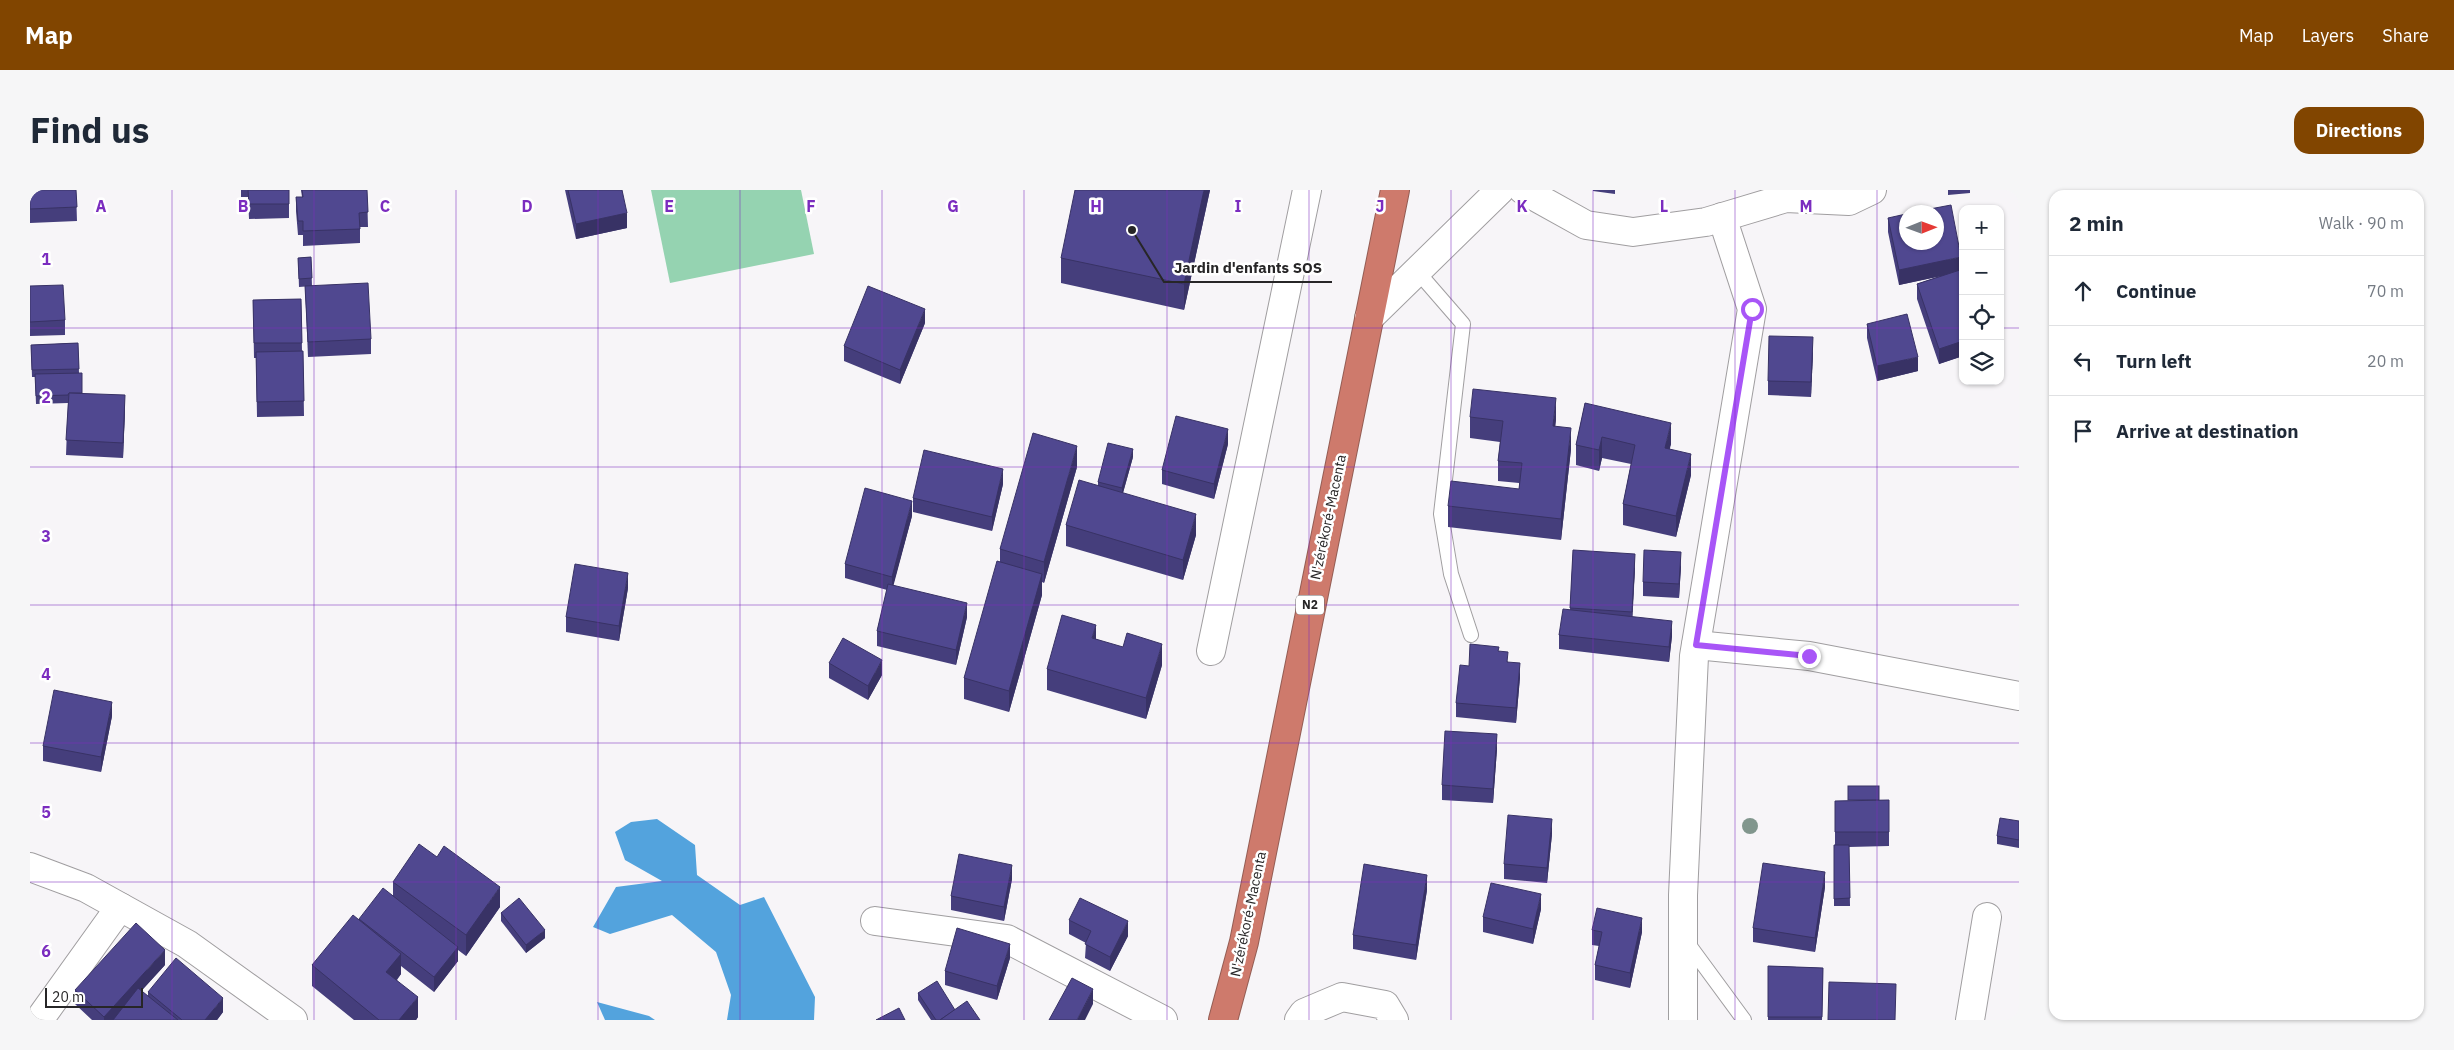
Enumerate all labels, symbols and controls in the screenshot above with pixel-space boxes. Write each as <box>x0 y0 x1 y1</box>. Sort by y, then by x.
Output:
text: Map <box>25 19 73 51</box>
text: Map <box>2239 24 2274 47</box>
text: Layers <box>2302 24 2354 47</box>
text: Share <box>2382 24 2429 47</box>
text: Find us <box>30 107 149 153</box>
button: Directions <box>2294 107 2424 154</box>
text: A <box>96 196 107 216</box>
text: B <box>238 196 249 216</box>
text: C <box>380 196 390 216</box>
text: D <box>521 196 533 216</box>
text: E <box>664 196 674 216</box>
text: F <box>806 196 816 216</box>
text: G <box>947 196 959 216</box>
text: H <box>1090 196 1102 216</box>
text: I <box>1235 196 1242 216</box>
text: J <box>1376 196 1384 216</box>
text: K <box>1516 196 1528 216</box>
text: L <box>1660 196 1668 216</box>
text: M <box>1799 196 1813 216</box>
north arrow <box>1899 205 1944 250</box>
map controls <box>1959 205 2004 385</box>
button: + <box>1959 205 2004 250</box>
text: 2 min <box>2069 209 2124 237</box>
text: Walk · 90 m <box>2319 213 2404 233</box>
text: 1 <box>41 249 51 269</box>
button: − <box>1959 250 2004 295</box>
callout: Jardin d'enfants SOS <box>1164 252 1332 282</box>
text: Jardin d'enfants SOS <box>1174 258 1322 277</box>
icon: ahead <box>2069 277 2097 305</box>
text: Continue <box>2116 279 2196 303</box>
text: 70 m <box>2367 281 2404 301</box>
button: locate <box>1959 295 2004 340</box>
route start <box>1741 298 1764 321</box>
button: layers <box>1959 340 2004 385</box>
icon: left <box>2069 347 2097 375</box>
text: Turn left <box>2116 349 2192 373</box>
text: 20 m <box>2367 351 2404 371</box>
text: 2 <box>41 387 51 407</box>
icon: arrive <box>2069 417 2097 445</box>
text: Arrive at destination <box>2116 419 2299 443</box>
street label: N'zérékoré-Macenta <box>1306 452 1350 581</box>
text: 3 <box>41 526 51 546</box>
road number: N2 <box>1296 596 1324 614</box>
route end <box>1798 645 1821 668</box>
text: 4 <box>41 664 51 684</box>
text: 5 <box>41 802 51 822</box>
street label: N'zérékoré-Macenta <box>1226 849 1270 978</box>
text: 6 <box>41 941 51 961</box>
scale bar <box>45 985 142 1008</box>
text: 20 m <box>52 988 84 1006</box>

